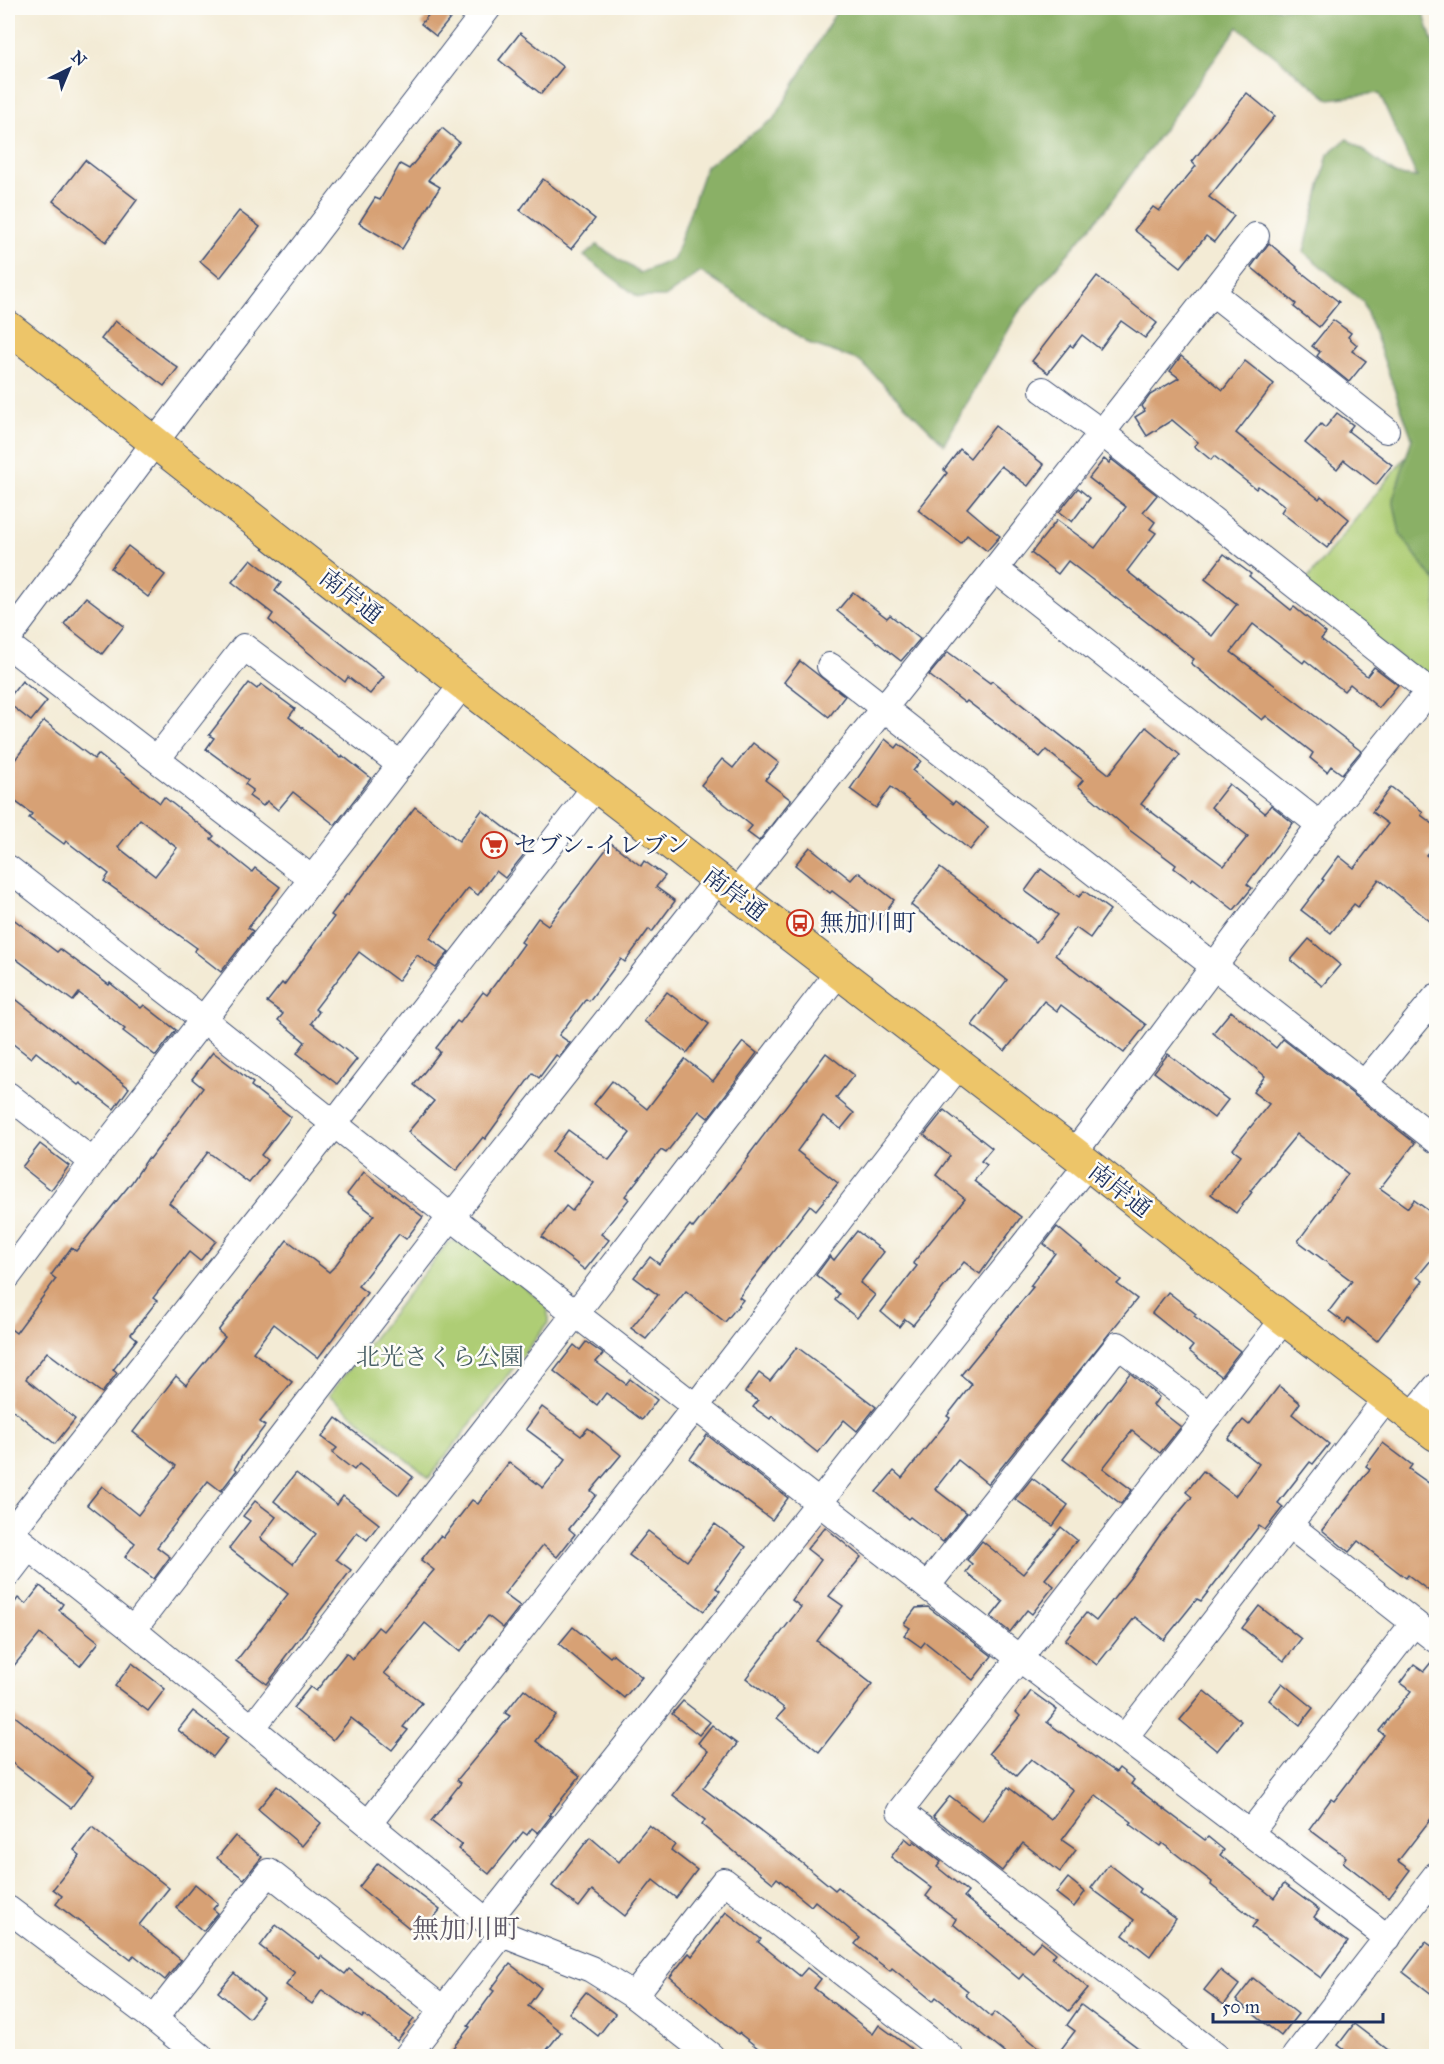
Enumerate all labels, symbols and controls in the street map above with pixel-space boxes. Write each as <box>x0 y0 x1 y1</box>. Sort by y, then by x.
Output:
north arrow <box>39 39 99 99</box>
text: N <box>67 47 91 70</box>
street label: 南岸通 <box>313 562 389 630</box>
supermarket icon: セブン-イレブン <box>479 830 509 860</box>
place label: セブン-イレブン <box>514 830 690 860</box>
street label: 南岸通 <box>697 860 773 928</box>
bus stop icon: 無加川町 <box>785 908 815 938</box>
place label: 無加川町 <box>820 908 916 938</box>
street label: 南岸通 <box>1082 1156 1158 1224</box>
park label: 北光さくら公園 <box>356 1342 524 1372</box>
district label: 無加川町 <box>412 1912 520 1945</box>
scale bar <box>1213 1986 1382 2024</box>
text: 50 m <box>1222 1996 1260 2018</box>

